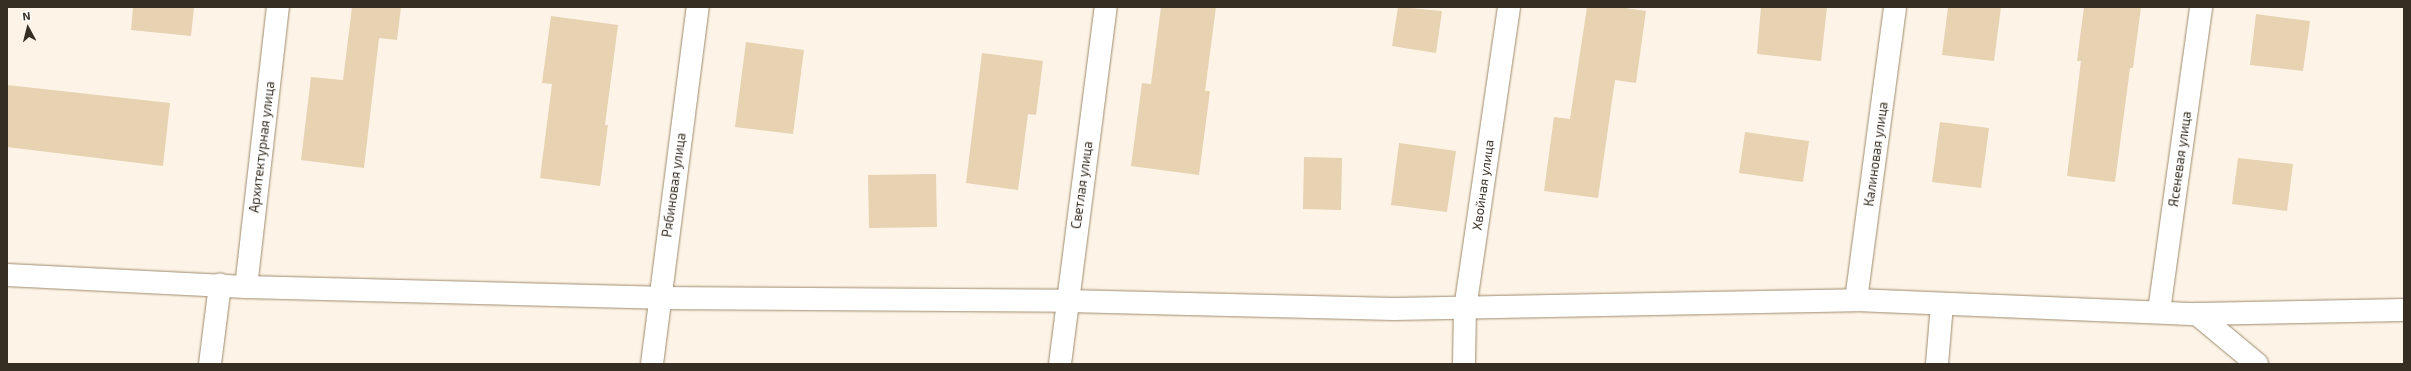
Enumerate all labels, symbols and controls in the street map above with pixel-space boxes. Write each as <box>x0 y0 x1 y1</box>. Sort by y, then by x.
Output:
north arrow <box>8 8 48 48</box>
text: N <box>22 9 31 23</box>
street label: Архитектурная улица <box>246 80 278 214</box>
street label: Калиновая улица <box>1861 101 1891 207</box>
street label: Ясеневая улица <box>2166 110 2194 208</box>
street label: Рябиновая улица <box>659 132 689 238</box>
street label: Хвойная улица <box>1469 139 1497 231</box>
street label: Светлая улица <box>1068 140 1096 230</box>

